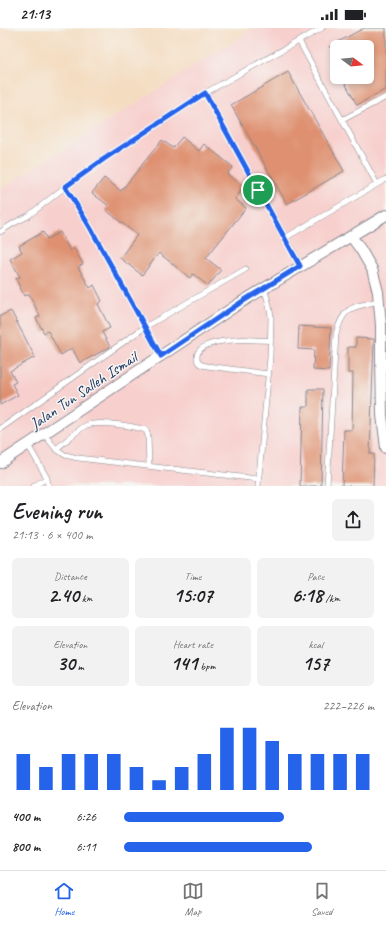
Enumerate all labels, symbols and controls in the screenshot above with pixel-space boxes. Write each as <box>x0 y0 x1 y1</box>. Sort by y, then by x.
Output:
text: 21:13 <box>20 5 50 24</box>
north arrow <box>330 40 374 84</box>
map controls <box>330 40 374 84</box>
pin <box>241 173 275 207</box>
icon: arrive <box>247 179 269 201</box>
street label: Jalan Tun Salleh Ismail <box>25 346 144 435</box>
text: Evening run <box>12 498 102 526</box>
button: share <box>332 499 374 541</box>
text: 21:13 · 6 × 400 m <box>12 527 93 543</box>
text: Distance <box>54 569 87 583</box>
text: Time <box>185 569 201 583</box>
text: Pace <box>307 569 324 583</box>
text: 2.40 <box>48 583 79 608</box>
text: 15:07 <box>173 583 213 608</box>
text: 6:18 <box>291 583 323 608</box>
text: km <box>79 591 93 605</box>
text: /km <box>323 591 340 605</box>
text: Elevation <box>53 637 87 651</box>
text: Heart rate <box>173 637 213 651</box>
text: kcal <box>308 637 323 651</box>
text: 30 <box>57 651 75 676</box>
text: 141 <box>171 651 198 676</box>
text: 157 <box>302 651 329 676</box>
text: m <box>75 659 84 673</box>
text: bpm <box>198 659 215 673</box>
text: Elevation <box>12 698 52 714</box>
text: 222–226 m <box>323 698 374 714</box>
text: 400 m <box>12 809 40 825</box>
text: 6:26 <box>76 809 96 825</box>
text: 800 m <box>12 839 40 855</box>
text: 6:11 <box>76 839 96 855</box>
tab: Home <box>53 880 75 918</box>
tab: Map <box>182 880 204 918</box>
tab: Saved <box>311 880 333 918</box>

